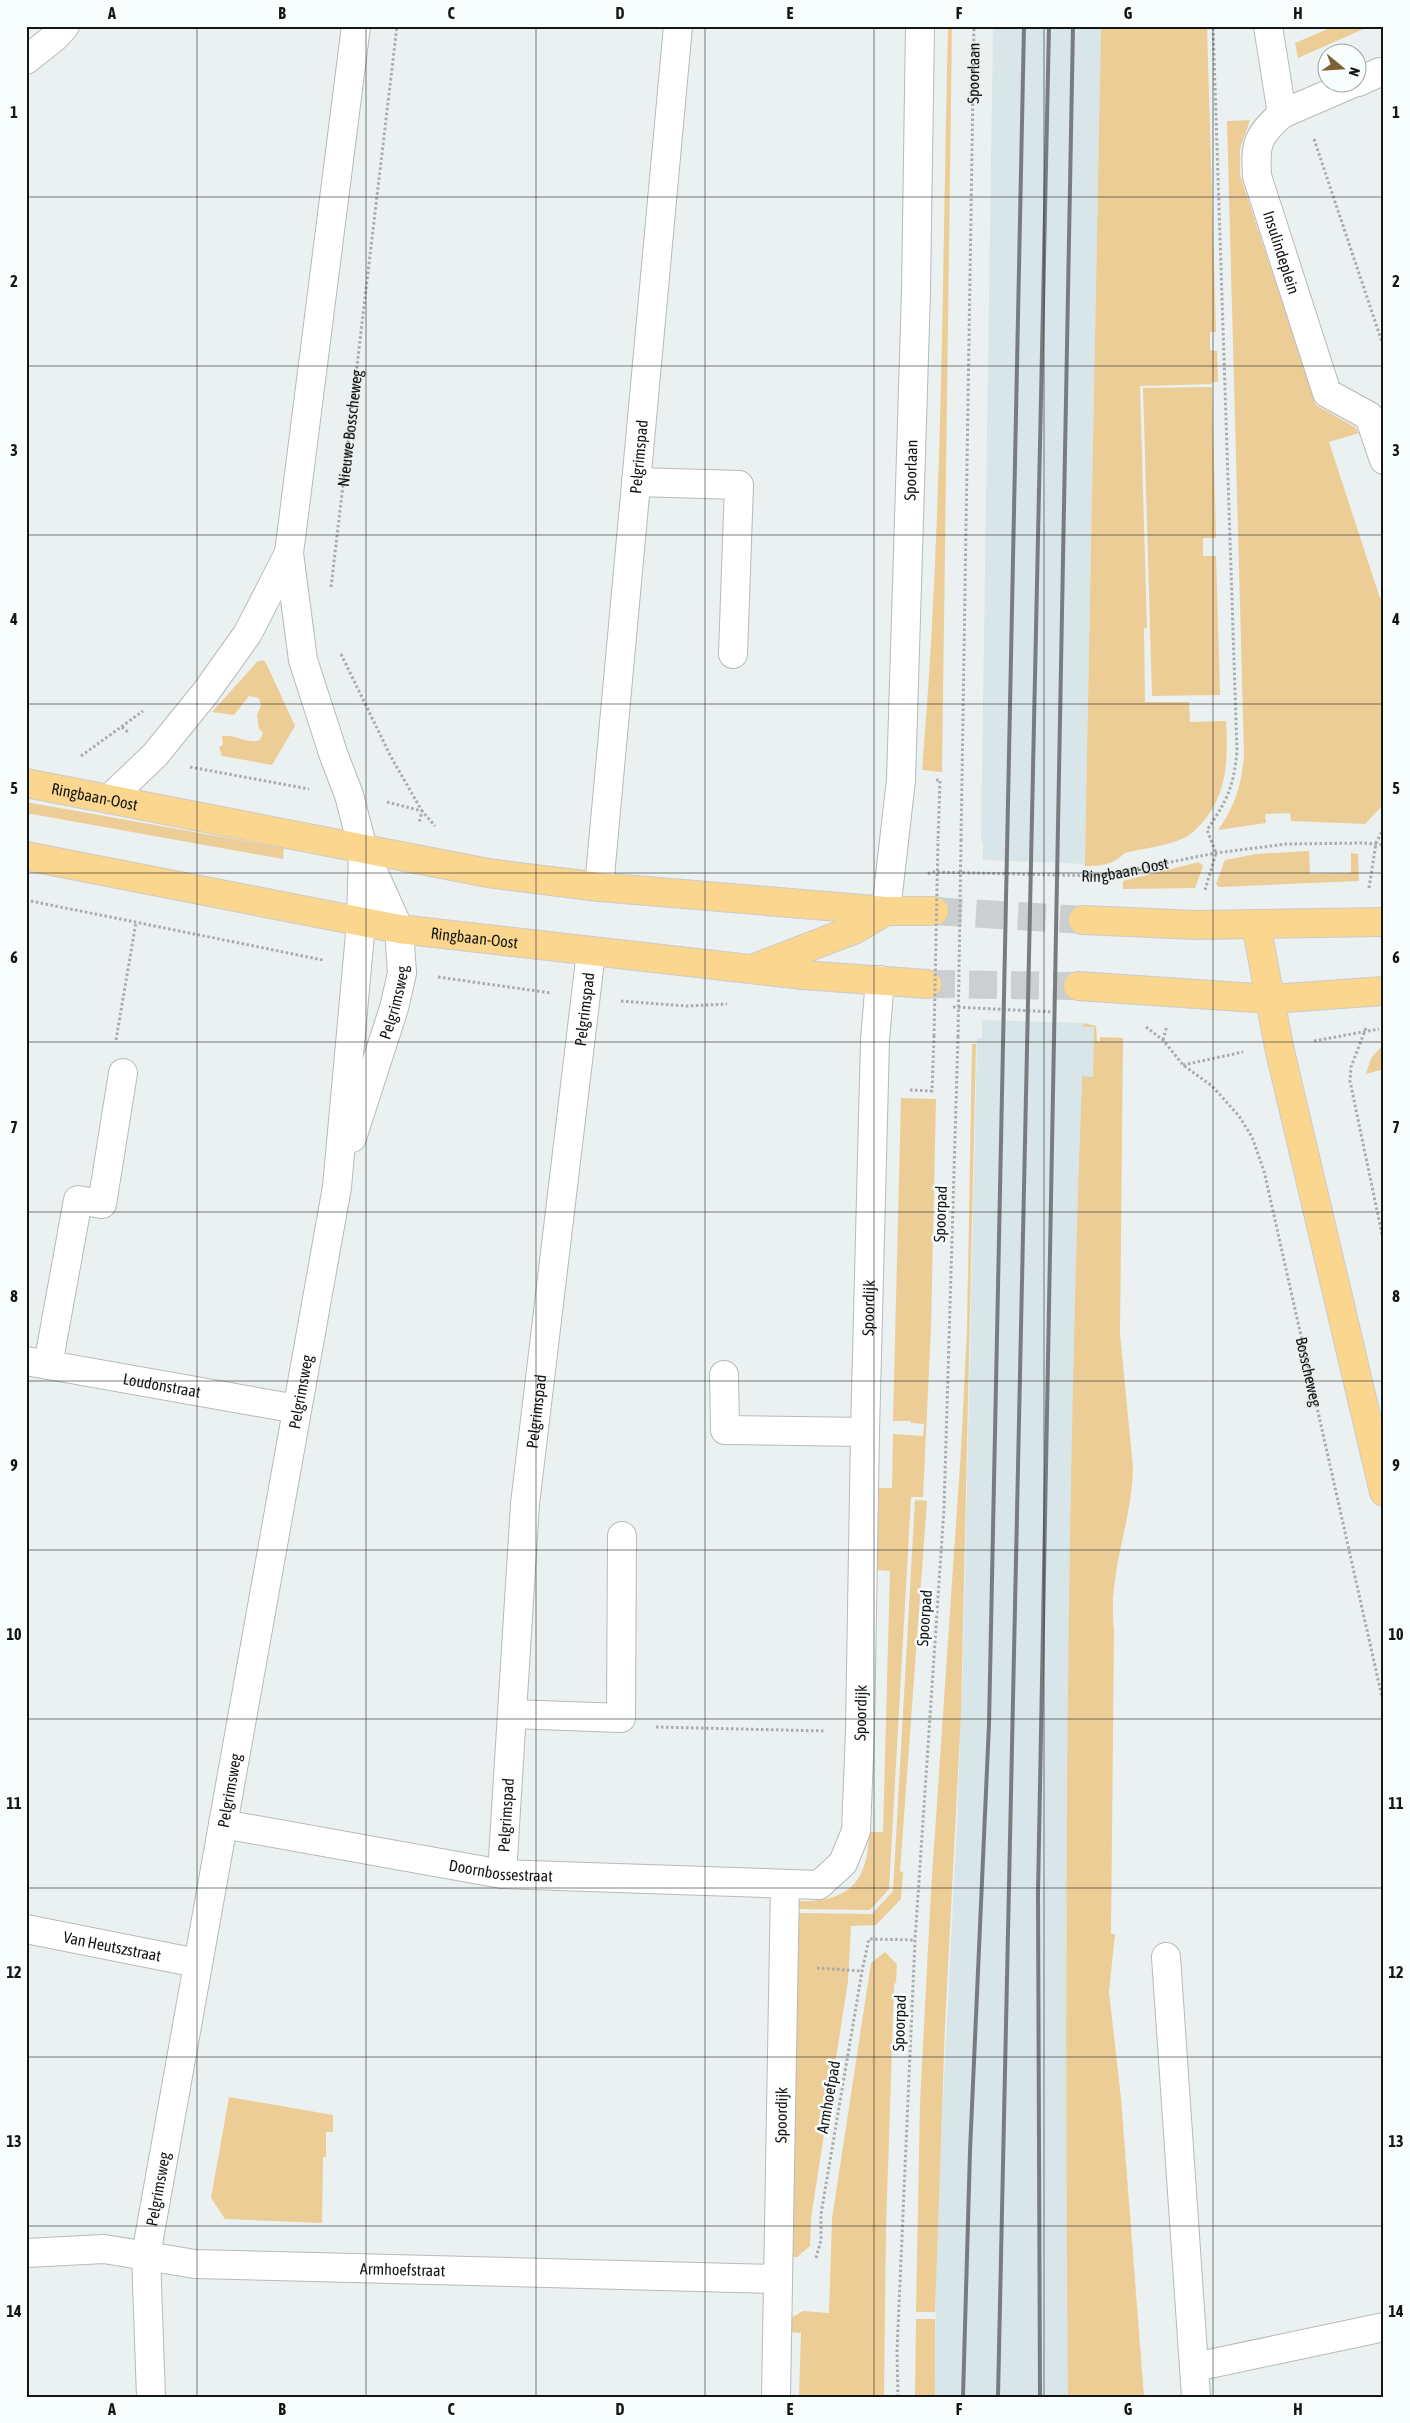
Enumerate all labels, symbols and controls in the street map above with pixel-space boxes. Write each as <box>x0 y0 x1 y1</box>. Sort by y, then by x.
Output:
text: A <box>107 4 116 22</box>
text: B <box>278 4 286 22</box>
text: C <box>447 4 455 22</box>
text: D <box>616 4 625 22</box>
text: E <box>787 4 794 22</box>
text: F <box>956 4 963 22</box>
text: G <box>1124 4 1133 22</box>
text: H <box>1293 4 1303 22</box>
street label: Spoorlaan <box>964 42 983 104</box>
north arrow <box>1318 42 1368 92</box>
text: N <box>1345 66 1363 78</box>
text: 1 <box>10 103 18 121</box>
text: 1 <box>1392 103 1400 121</box>
street label: Insulindeplein <box>1260 208 1303 296</box>
text: 2 <box>10 272 18 290</box>
text: 2 <box>1392 272 1400 290</box>
street label: Nieuwe Bosscheweg <box>334 368 367 488</box>
street label: Pelgrimspad <box>626 419 651 495</box>
street label: Spoorlaan <box>901 439 920 501</box>
text: 3 <box>10 441 18 459</box>
text: 3 <box>1392 441 1400 459</box>
text: 4 <box>9 610 18 628</box>
text: 4 <box>1391 610 1400 628</box>
text: 5 <box>10 779 18 797</box>
street label: Ringbaan-Oost <box>50 779 140 814</box>
text: 5 <box>1392 779 1400 797</box>
street label: Ringbaan-Oost <box>1081 854 1170 886</box>
street label: Ringbaan-Oost <box>430 924 519 952</box>
text: 6 <box>10 948 18 966</box>
text: 6 <box>1392 948 1400 966</box>
street label: Pelgrimsweg <box>376 965 412 1041</box>
street label: Pelgrimspad <box>571 971 597 1047</box>
text: 7 <box>10 1118 18 1136</box>
text: 7 <box>1392 1118 1400 1136</box>
street label: Spoorpad <box>930 1185 951 1243</box>
street label: Spoordijk <box>858 1280 879 1336</box>
text: 8 <box>10 1287 18 1305</box>
text: 8 <box>1392 1287 1400 1305</box>
street label: Bosscheweg <box>1292 1335 1326 1409</box>
street label: Pelgrimsweg <box>285 1353 317 1430</box>
street label: Loudonstraat <box>122 1369 203 1401</box>
street label: Pelgrimspad <box>523 1374 549 1449</box>
text: 9 <box>10 1456 18 1474</box>
text: 9 <box>1392 1456 1400 1474</box>
street label: Spoorpad <box>913 1589 936 1647</box>
text: 10 <box>6 1625 22 1643</box>
text: 10 <box>1388 1625 1404 1643</box>
street label: Spoordijk <box>851 1685 871 1741</box>
street label: Pelgrimsweg <box>214 1752 246 1829</box>
street label: Pelgrimspad <box>494 1778 517 1853</box>
text: 11 <box>6 1794 22 1812</box>
text: 11 <box>1388 1794 1404 1812</box>
street label: Doornbossestraat <box>448 1856 553 1885</box>
street label: Van Heutszstraat <box>62 1928 163 1965</box>
text: 12 <box>6 1963 22 1981</box>
text: 12 <box>1388 1963 1404 1981</box>
street label: Spoorpad <box>889 1994 910 2052</box>
street label: Armhoefpad <box>813 2059 844 2135</box>
street label: Spoordijk <box>771 2087 791 2143</box>
text: 13 <box>6 2132 22 2150</box>
text: 13 <box>1388 2132 1404 2150</box>
street label: Pelgrimsweg <box>142 2151 174 2228</box>
street label: Armhoefstraat <box>360 2259 446 2279</box>
text: 14 <box>6 2302 22 2320</box>
text: 14 <box>1388 2302 1404 2320</box>
text: A <box>107 2400 116 2418</box>
text: B <box>278 2400 286 2418</box>
text: C <box>447 2400 455 2418</box>
text: D <box>616 2400 625 2418</box>
text: E <box>787 2400 794 2418</box>
text: F <box>956 2400 963 2418</box>
text: G <box>1124 2400 1133 2418</box>
text: H <box>1293 2400 1303 2418</box>

